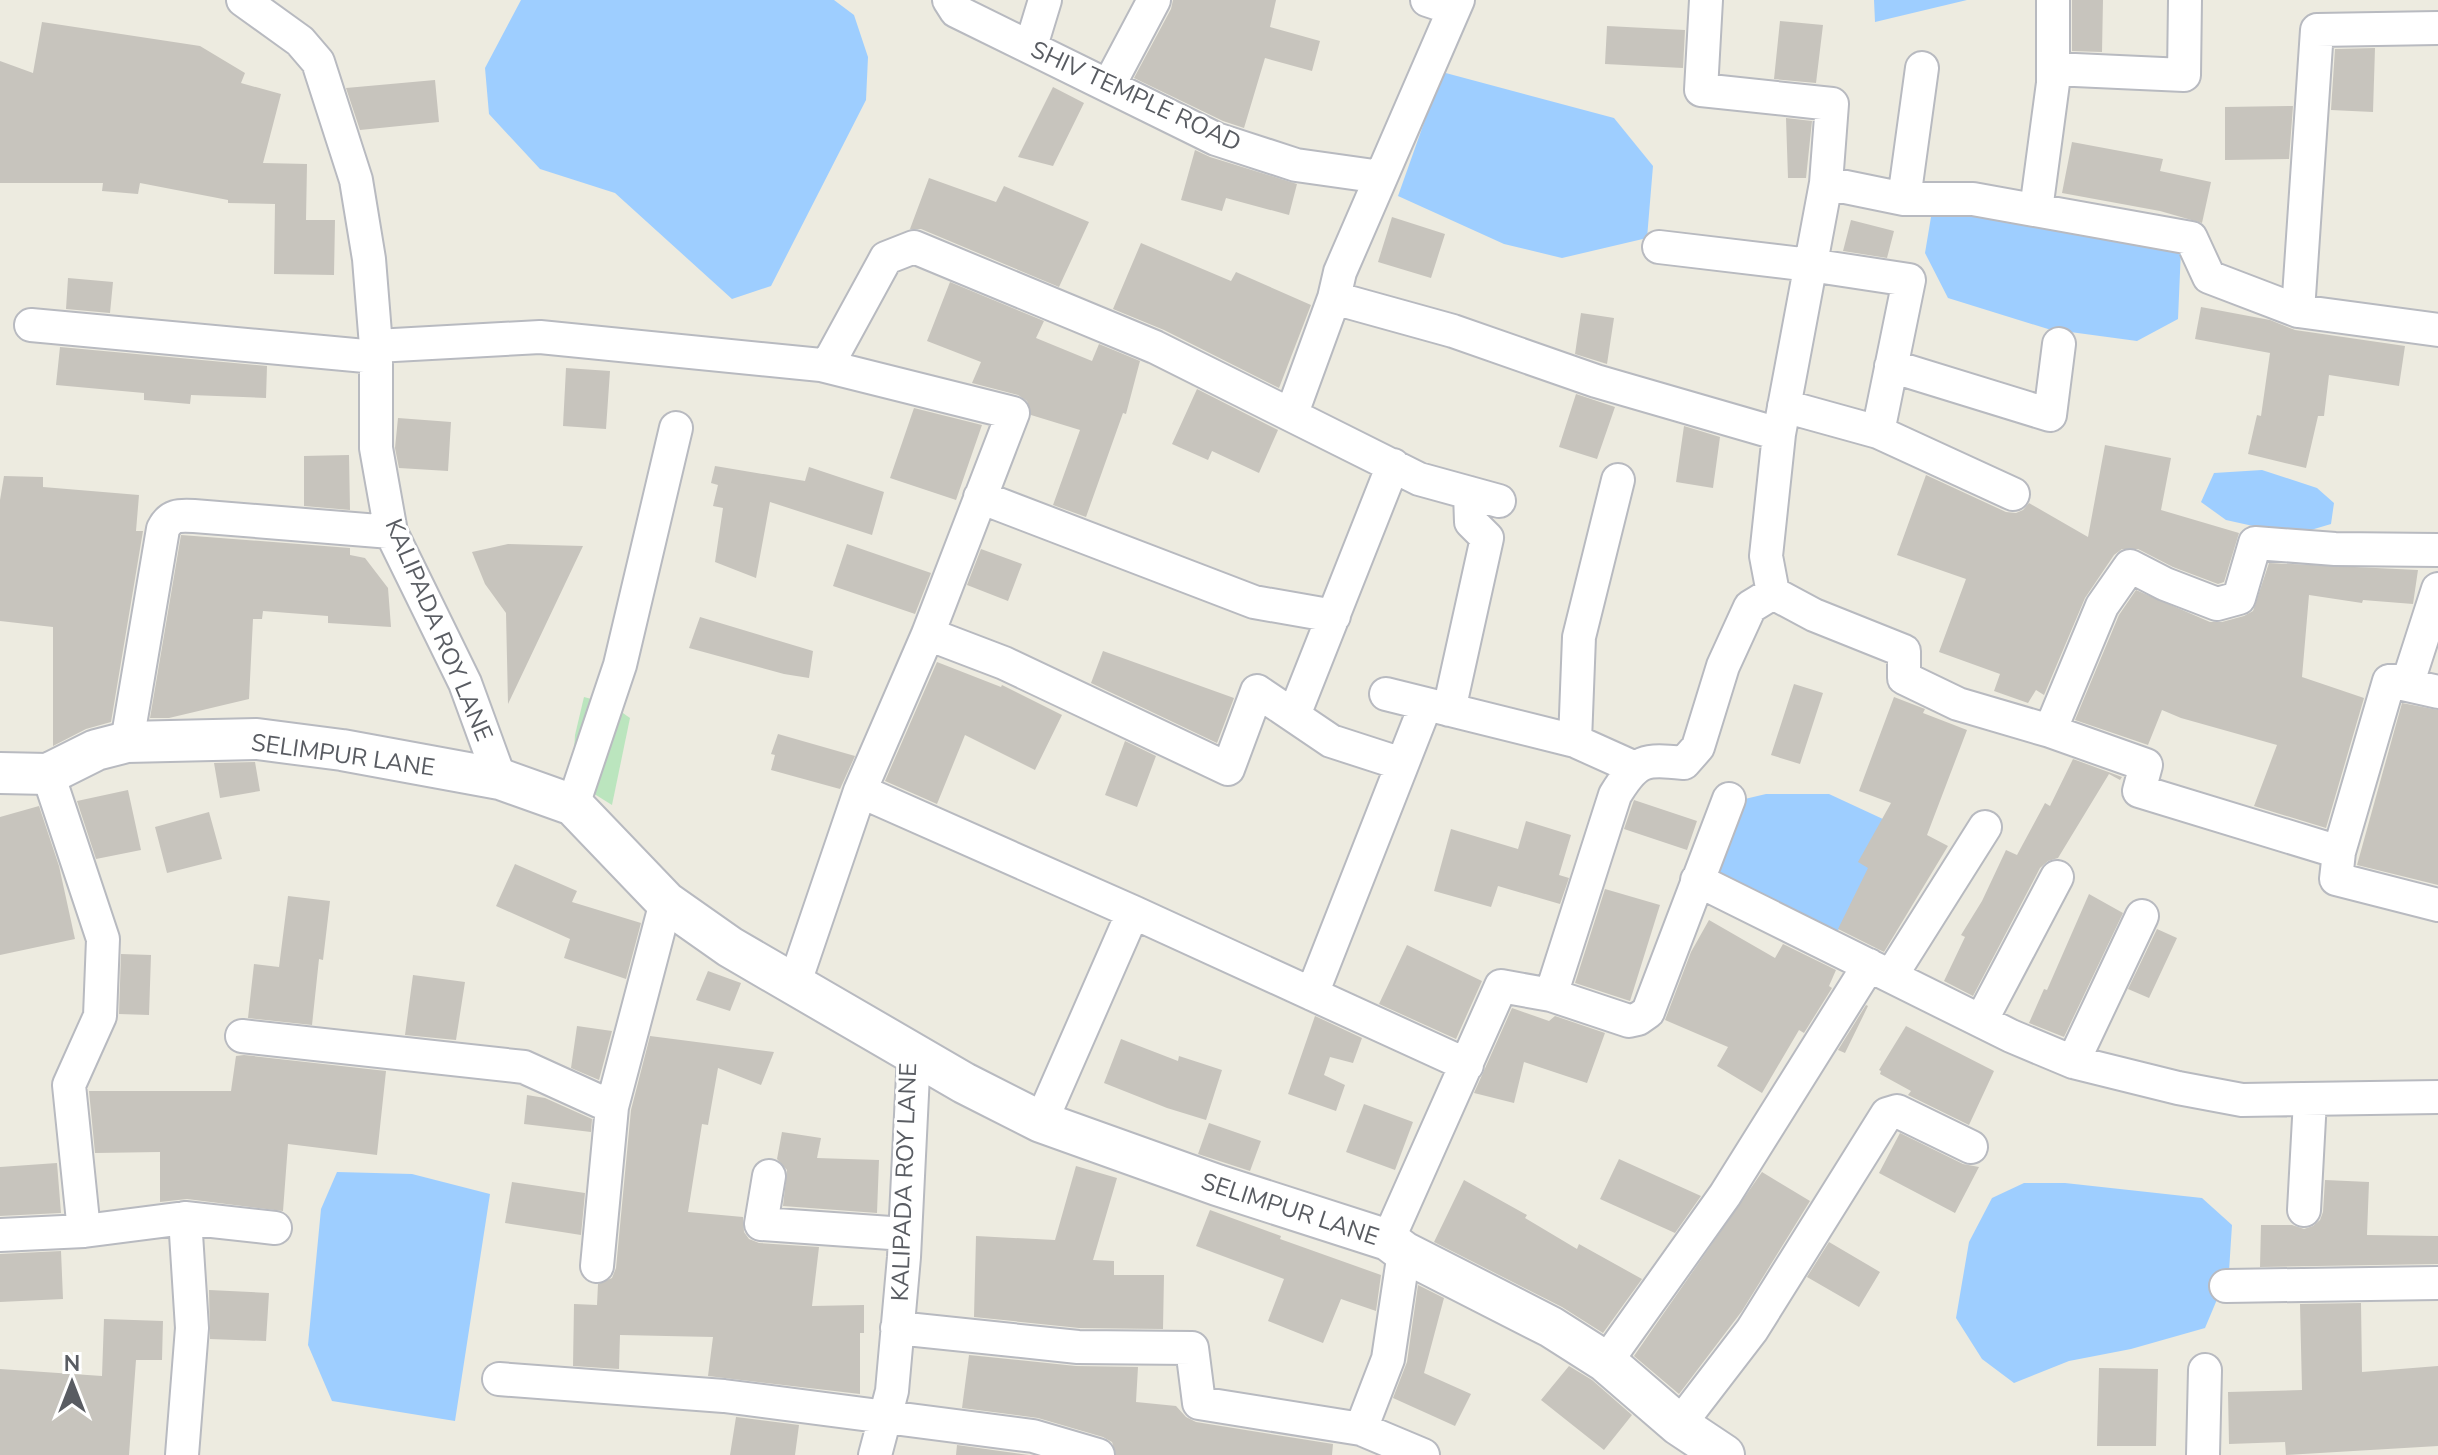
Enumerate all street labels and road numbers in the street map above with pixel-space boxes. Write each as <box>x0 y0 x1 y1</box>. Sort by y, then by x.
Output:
street label: SHIV TEMPLE ROAD <box>1026 33 1246 159</box>
street label: KALIPADA ROY LANE <box>378 514 500 746</box>
street label: SELIMPUR LANE <box>249 726 437 784</box>
street label: KALIPADA ROY LANE <box>884 1062 924 1302</box>
street label: SELIMPUR LANE <box>1197 1165 1383 1253</box>

